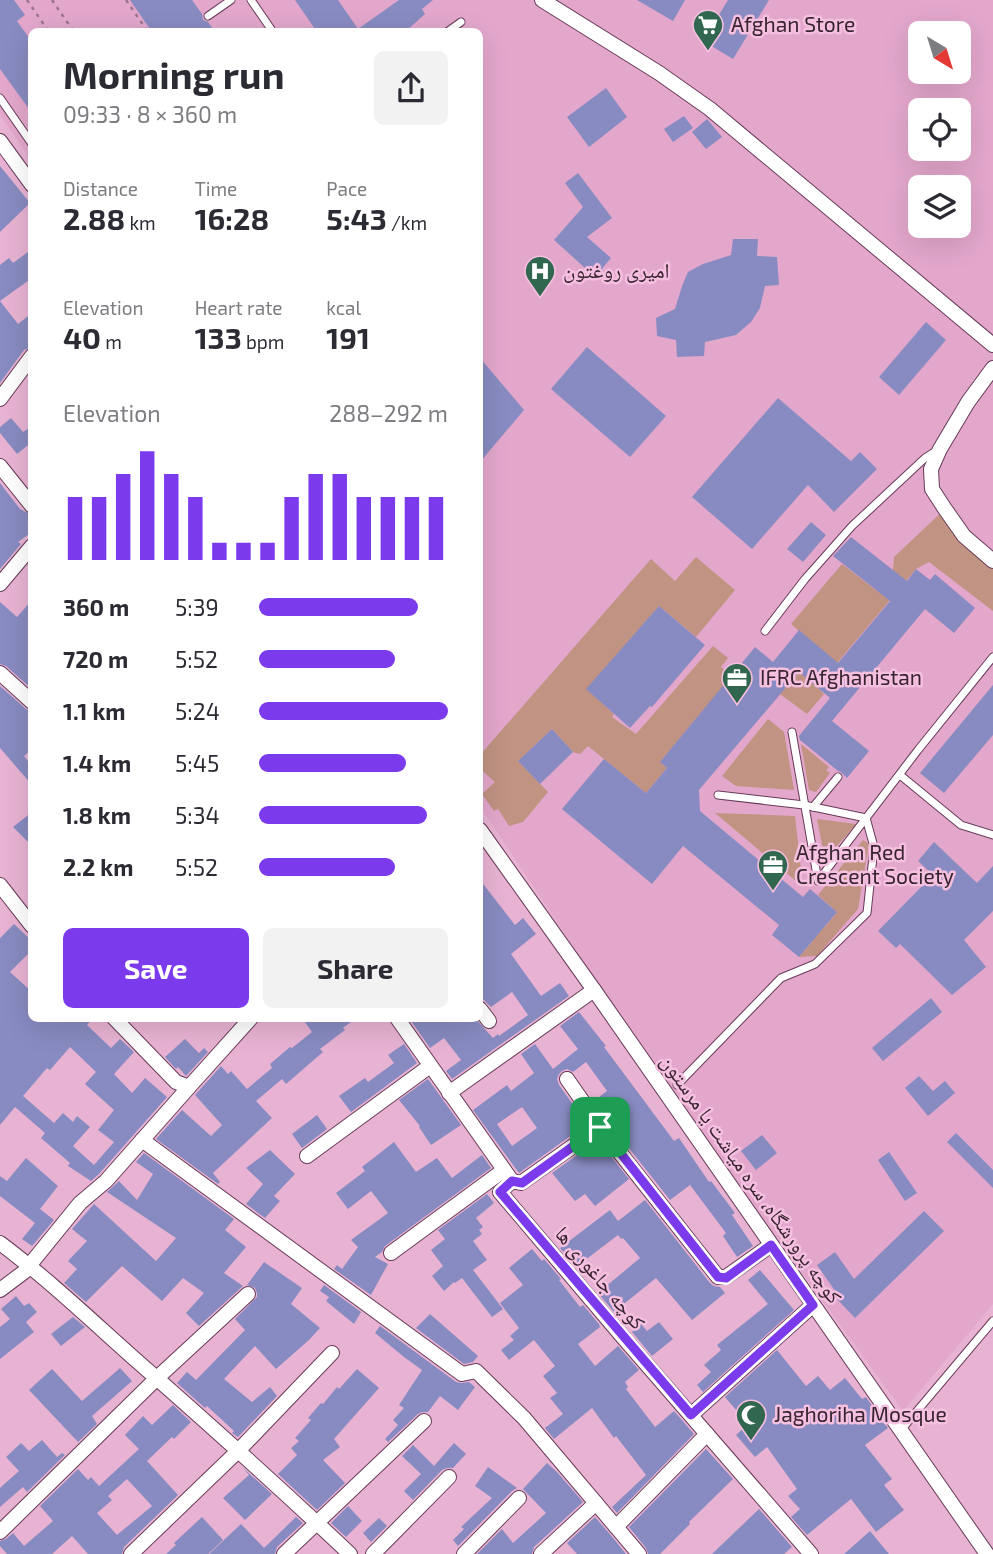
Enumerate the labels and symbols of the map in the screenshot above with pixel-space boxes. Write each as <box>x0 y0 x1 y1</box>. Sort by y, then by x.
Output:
supermarket icon: Afghan Store <box>691 8 725 52</box>
place label: Afghan Store <box>731 11 855 36</box>
north arrow <box>908 21 971 84</box>
hospital icon: امیری روغتون <box>523 254 557 298</box>
place label: امیری روغتون <box>563 257 670 283</box>
office icon: IFRC Afghanistan <box>720 661 754 705</box>
place label: IFRC Afghanistan <box>760 664 922 689</box>
place label: Afghan Red Crescent Society <box>796 839 954 888</box>
office icon: Afghan Red Crescent Society <box>756 848 790 892</box>
street label: کوچه پرورشگاه، سره میاشت یا مرستون <box>655 1049 848 1309</box>
pin <box>570 1097 630 1157</box>
street label: کوچه جاغوری ها <box>550 1220 652 1335</box>
mosque icon: Jaghoriha Mosque <box>734 1398 768 1442</box>
place label: Jaghoriha Mosque <box>774 1401 947 1426</box>

